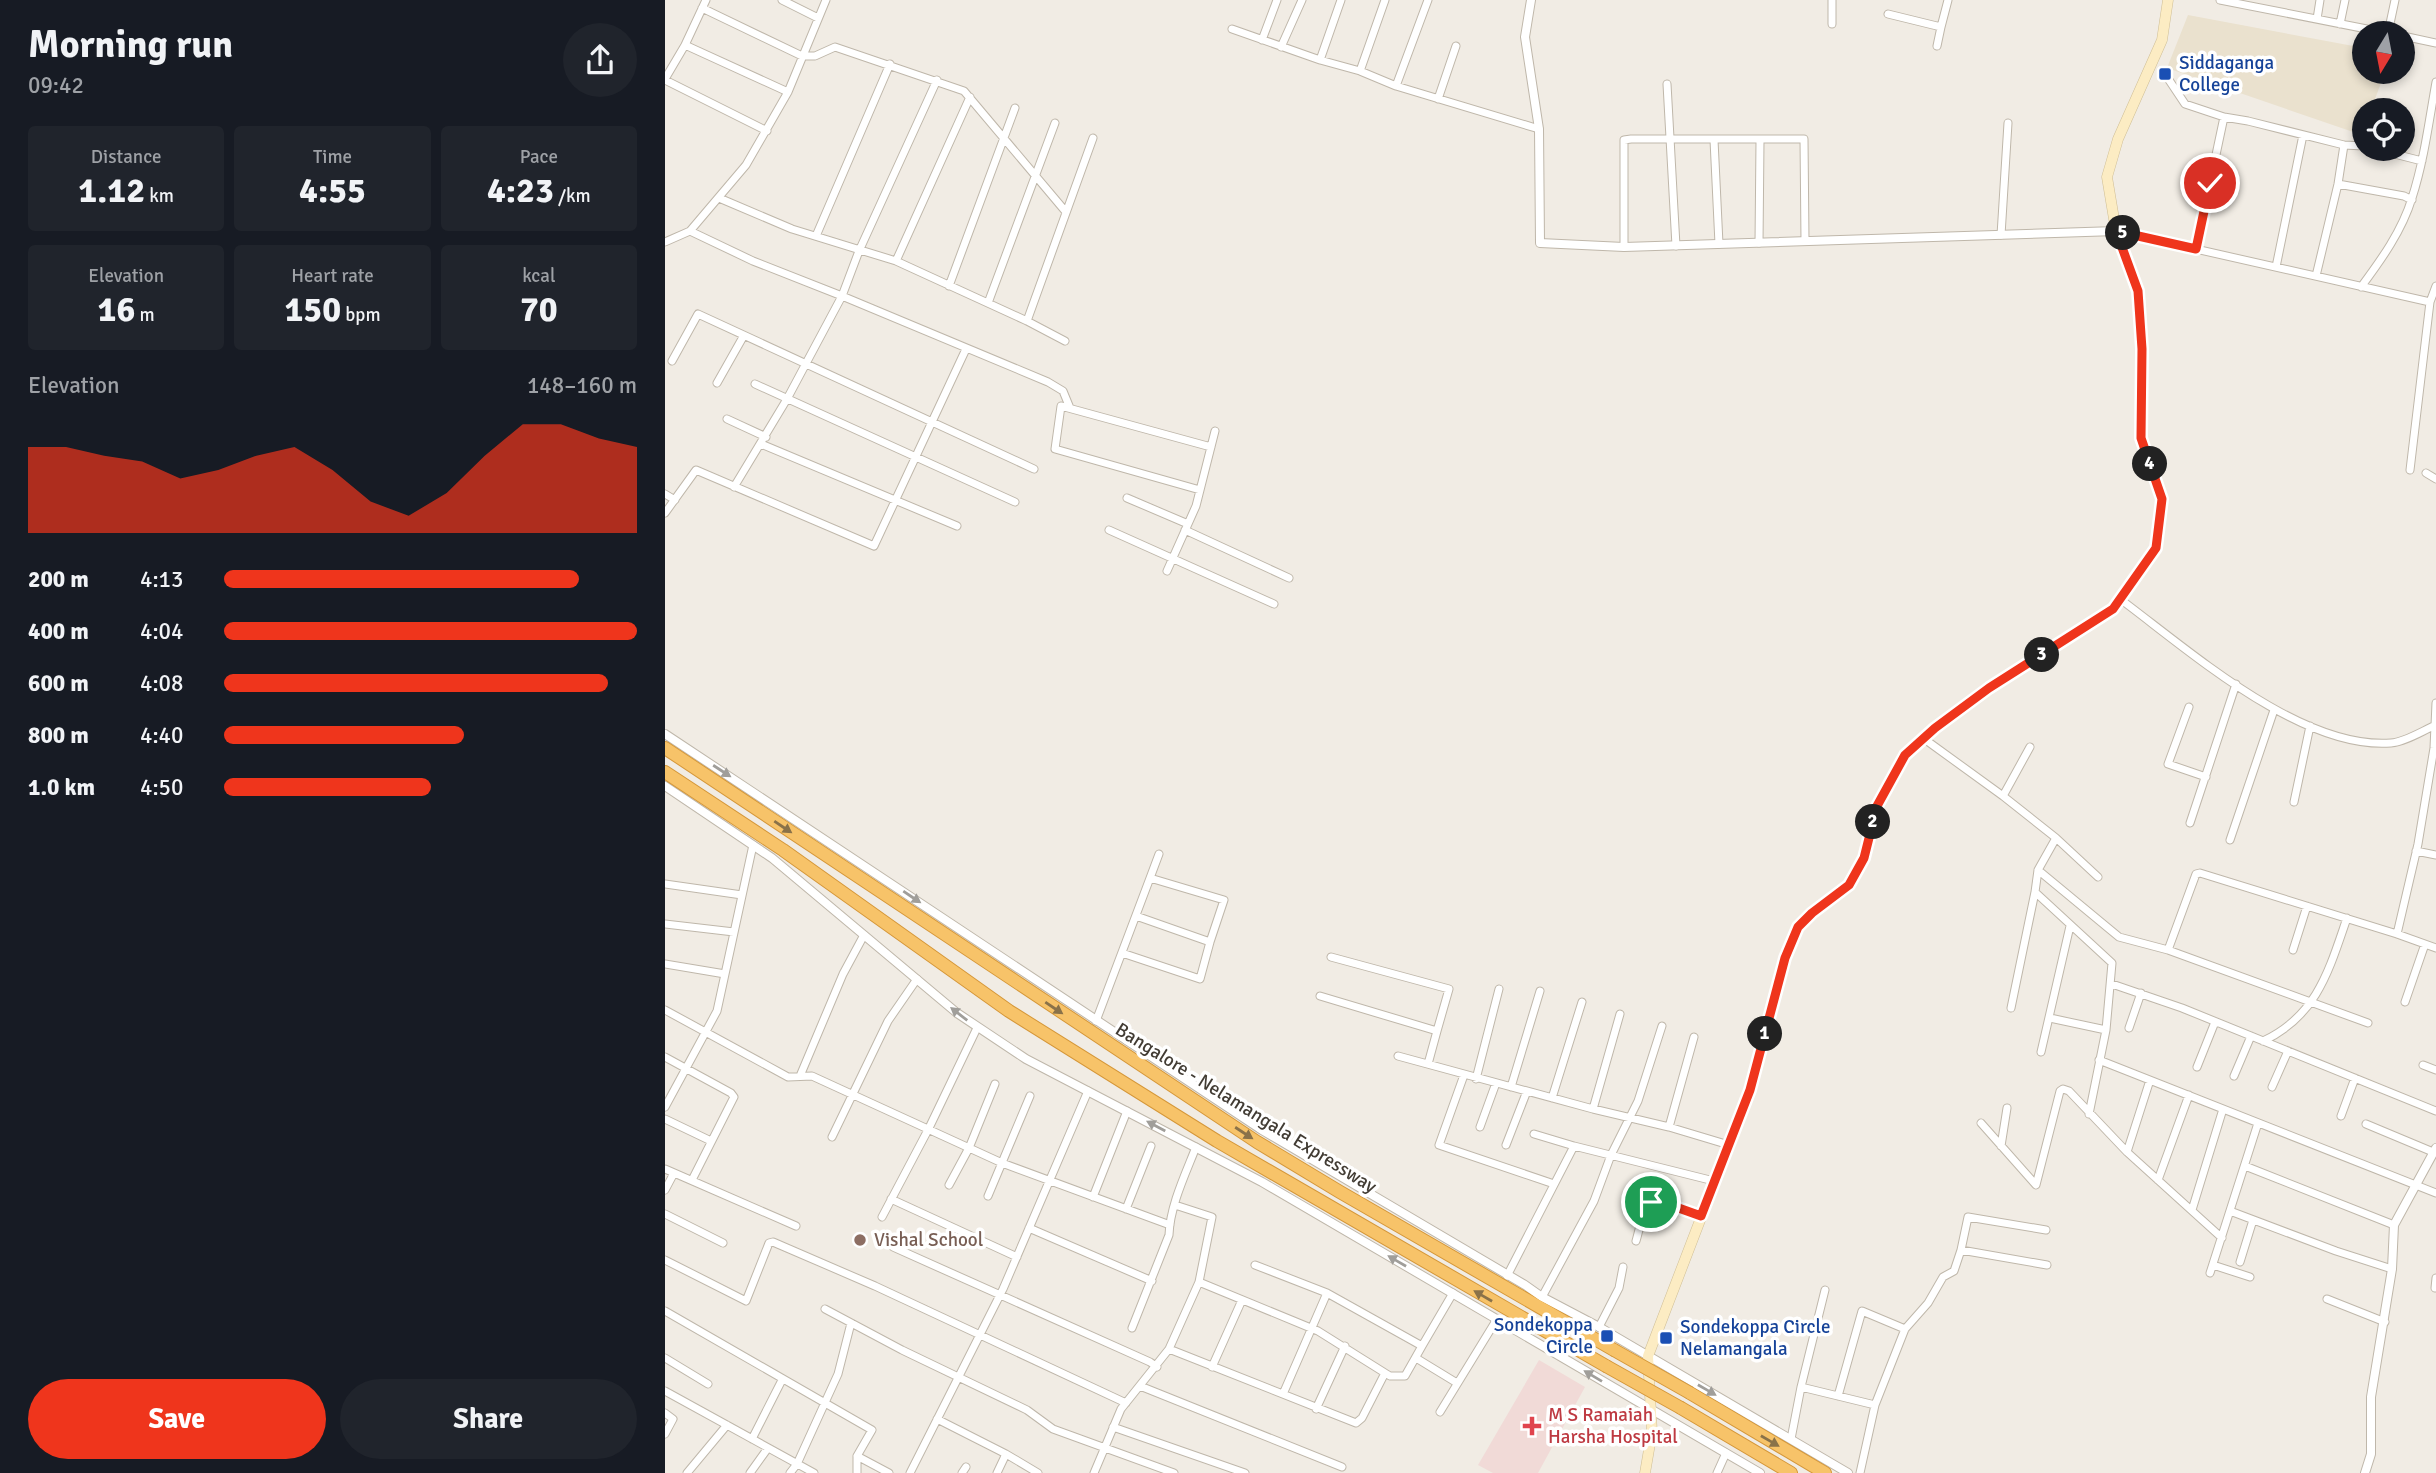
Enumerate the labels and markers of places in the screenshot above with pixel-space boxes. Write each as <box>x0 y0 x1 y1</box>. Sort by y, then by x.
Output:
place label: Siddaganga College <box>2179 51 2274 97</box>
marker: Siddaganga College <box>2157 66 2173 82</box>
pin <box>2180 153 2240 213</box>
pin: 5 <box>2105 216 2141 250</box>
pin: 4 <box>2133 447 2167 482</box>
pin: 3 <box>2025 638 2059 672</box>
pin: 2 <box>1855 804 1891 840</box>
pin: 1 <box>1747 1016 1783 1052</box>
pin <box>1621 1172 1681 1232</box>
place label: Vishal School <box>874 1228 983 1252</box>
marker: Vishal School <box>852 1232 868 1248</box>
place label: Sondekoppa Circle <box>1494 1313 1593 1359</box>
place label: Sondekoppa Circle Nelamangala <box>1680 1315 1830 1361</box>
marker: Sondekoppa Circle <box>1599 1328 1615 1344</box>
marker: Sondekoppa Circle Nelamangala <box>1658 1330 1674 1346</box>
place label: M S Ramaiah Harsha Hospital <box>1548 1403 1678 1449</box>
marker: M S Ramaiah Harsha Hospital <box>1522 1416 1542 1436</box>

